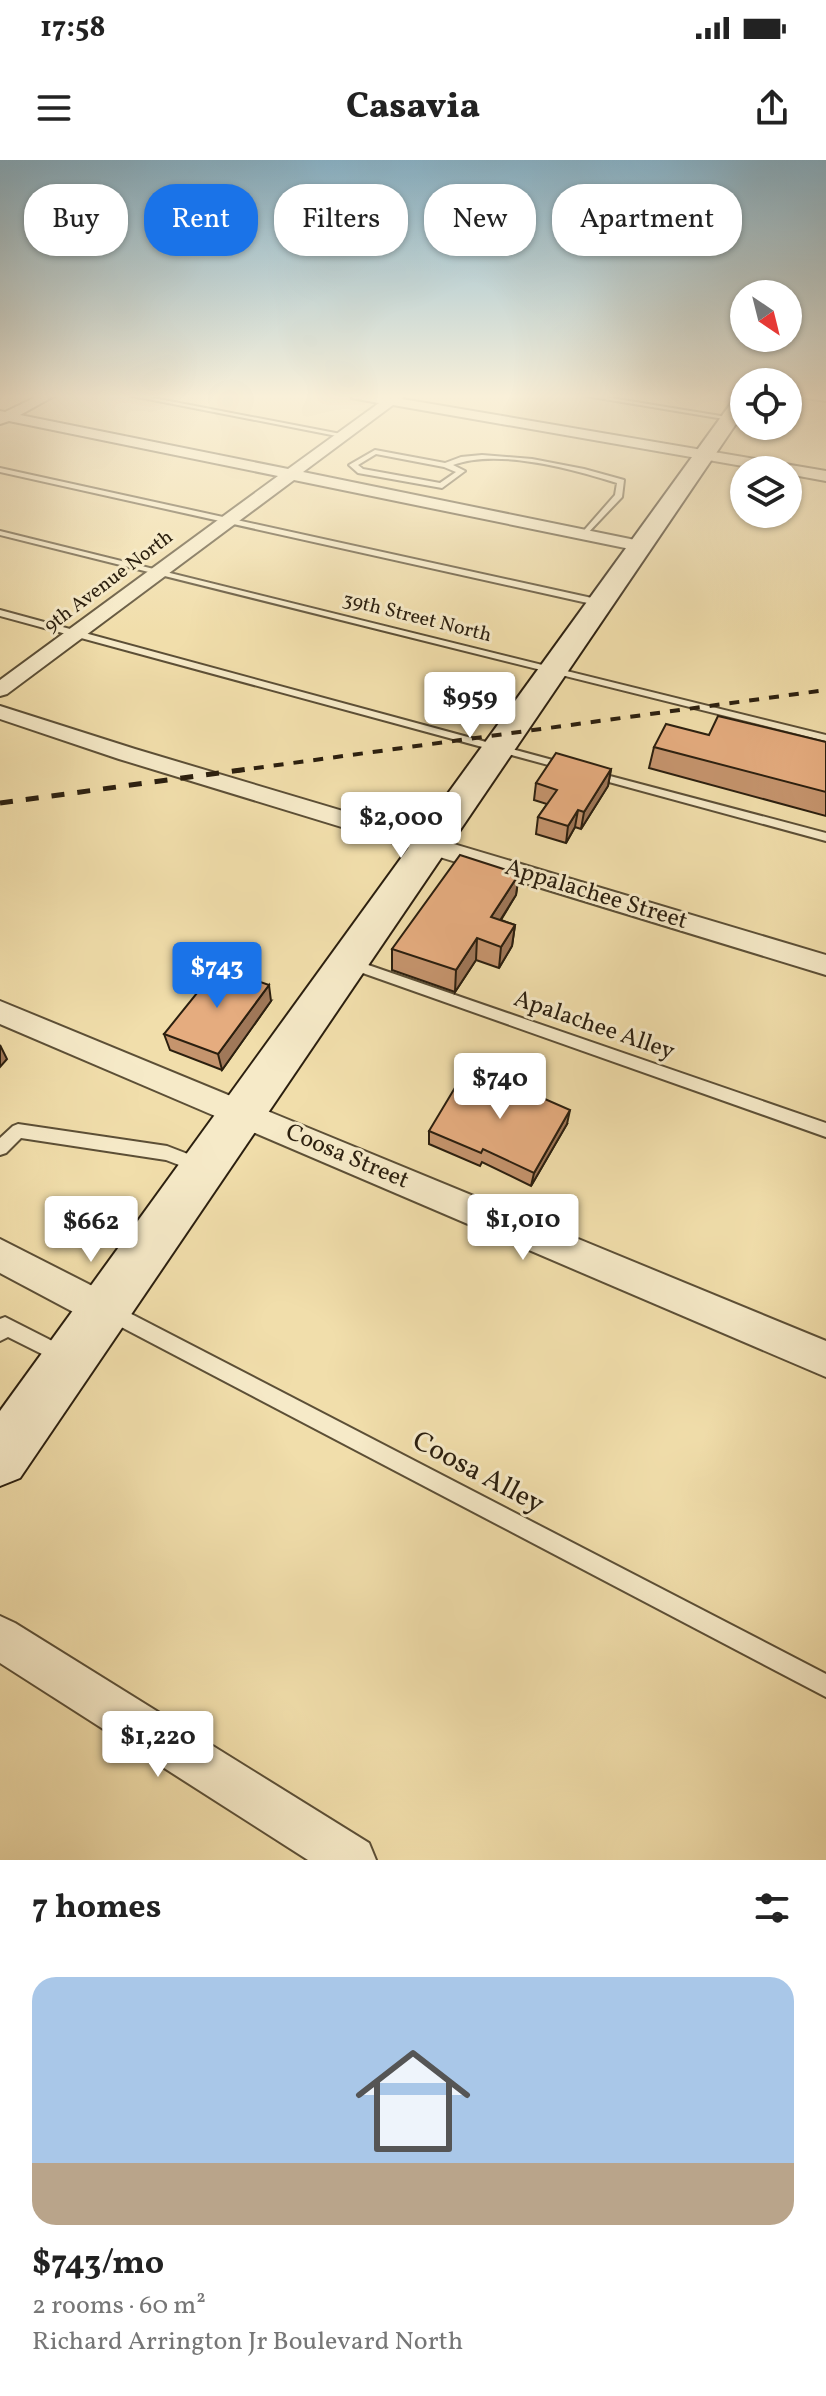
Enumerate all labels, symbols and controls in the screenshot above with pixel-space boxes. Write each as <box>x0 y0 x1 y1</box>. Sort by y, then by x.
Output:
text: 17:58 <box>40 7 106 49</box>
text: Casavia <box>346 83 480 133</box>
icon: menu <box>32 86 76 130</box>
icon: share <box>750 86 794 130</box>
chip: Buy <box>24 184 128 256</box>
chip: Rent <box>144 184 258 256</box>
chip: Filters <box>274 184 408 256</box>
chip: New <box>424 184 536 256</box>
chip: Apartment <box>552 184 742 256</box>
north arrow <box>730 280 802 352</box>
map controls <box>730 280 802 528</box>
button: locate <box>730 368 802 440</box>
button: layers <box>730 456 802 528</box>
street label: 9th Avenue North <box>38 524 180 640</box>
street label: 39th Street North <box>340 586 494 650</box>
pin: $959 <box>423 672 517 740</box>
text: $959 <box>442 680 498 716</box>
pin: $2,000 <box>336 792 466 860</box>
text: $2,000 <box>359 800 443 836</box>
street label: Appalachee Street <box>500 851 692 939</box>
pin: $743 <box>170 942 264 1010</box>
text: $743 <box>191 950 244 986</box>
street label: Apalachee Alley <box>509 983 679 1069</box>
pin: $740 <box>453 1053 547 1121</box>
text: $740 <box>472 1061 528 1097</box>
street label: Coosa Street <box>280 1116 414 1198</box>
pin: $1,010 <box>458 1194 588 1262</box>
pin: $662 <box>44 1196 138 1264</box>
text: $1,010 <box>486 1202 560 1238</box>
text: $662 <box>63 1204 119 1240</box>
street label: Coosa Alley <box>405 1422 551 1524</box>
pin: $1,220 <box>93 1711 223 1779</box>
text: $1,220 <box>120 1719 196 1755</box>
text: 7 homes <box>32 1885 161 1932</box>
icon: filters <box>750 1886 794 1930</box>
icon: home <box>341 2029 485 2173</box>
text: $743/mo <box>32 2241 164 2288</box>
text: 2 rooms · 60 m² <box>32 2288 206 2324</box>
text: Richard Arrington Jr Boulevard North <box>32 2324 463 2360</box>

